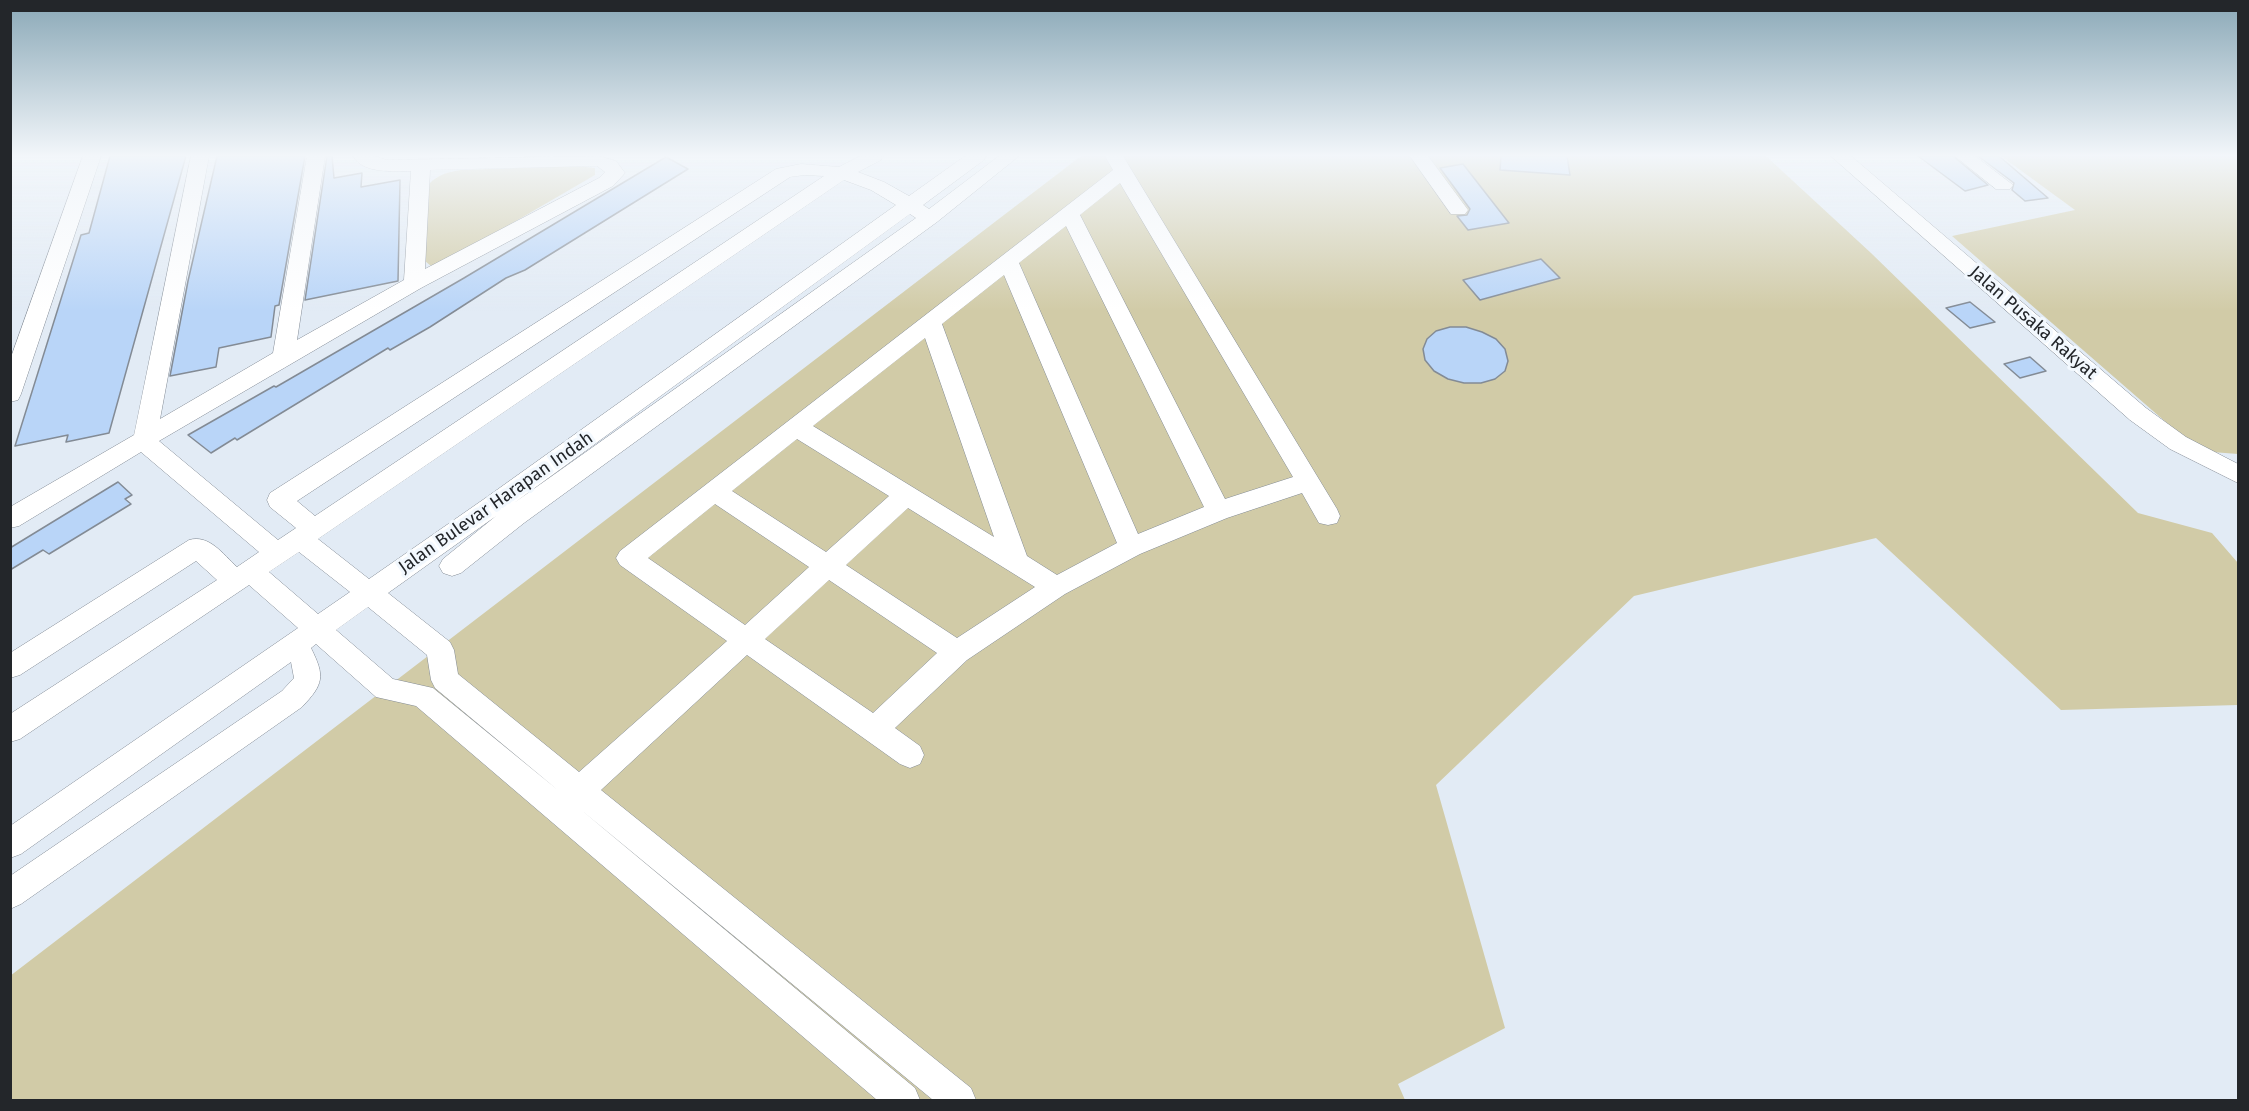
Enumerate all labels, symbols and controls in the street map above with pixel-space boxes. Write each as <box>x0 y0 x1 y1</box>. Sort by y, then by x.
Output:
street label: Jalan Pusaka Rakyat <box>1965 262 2101 384</box>
street label: Jalan Bulevar Harapan Indah <box>395 427 597 579</box>

